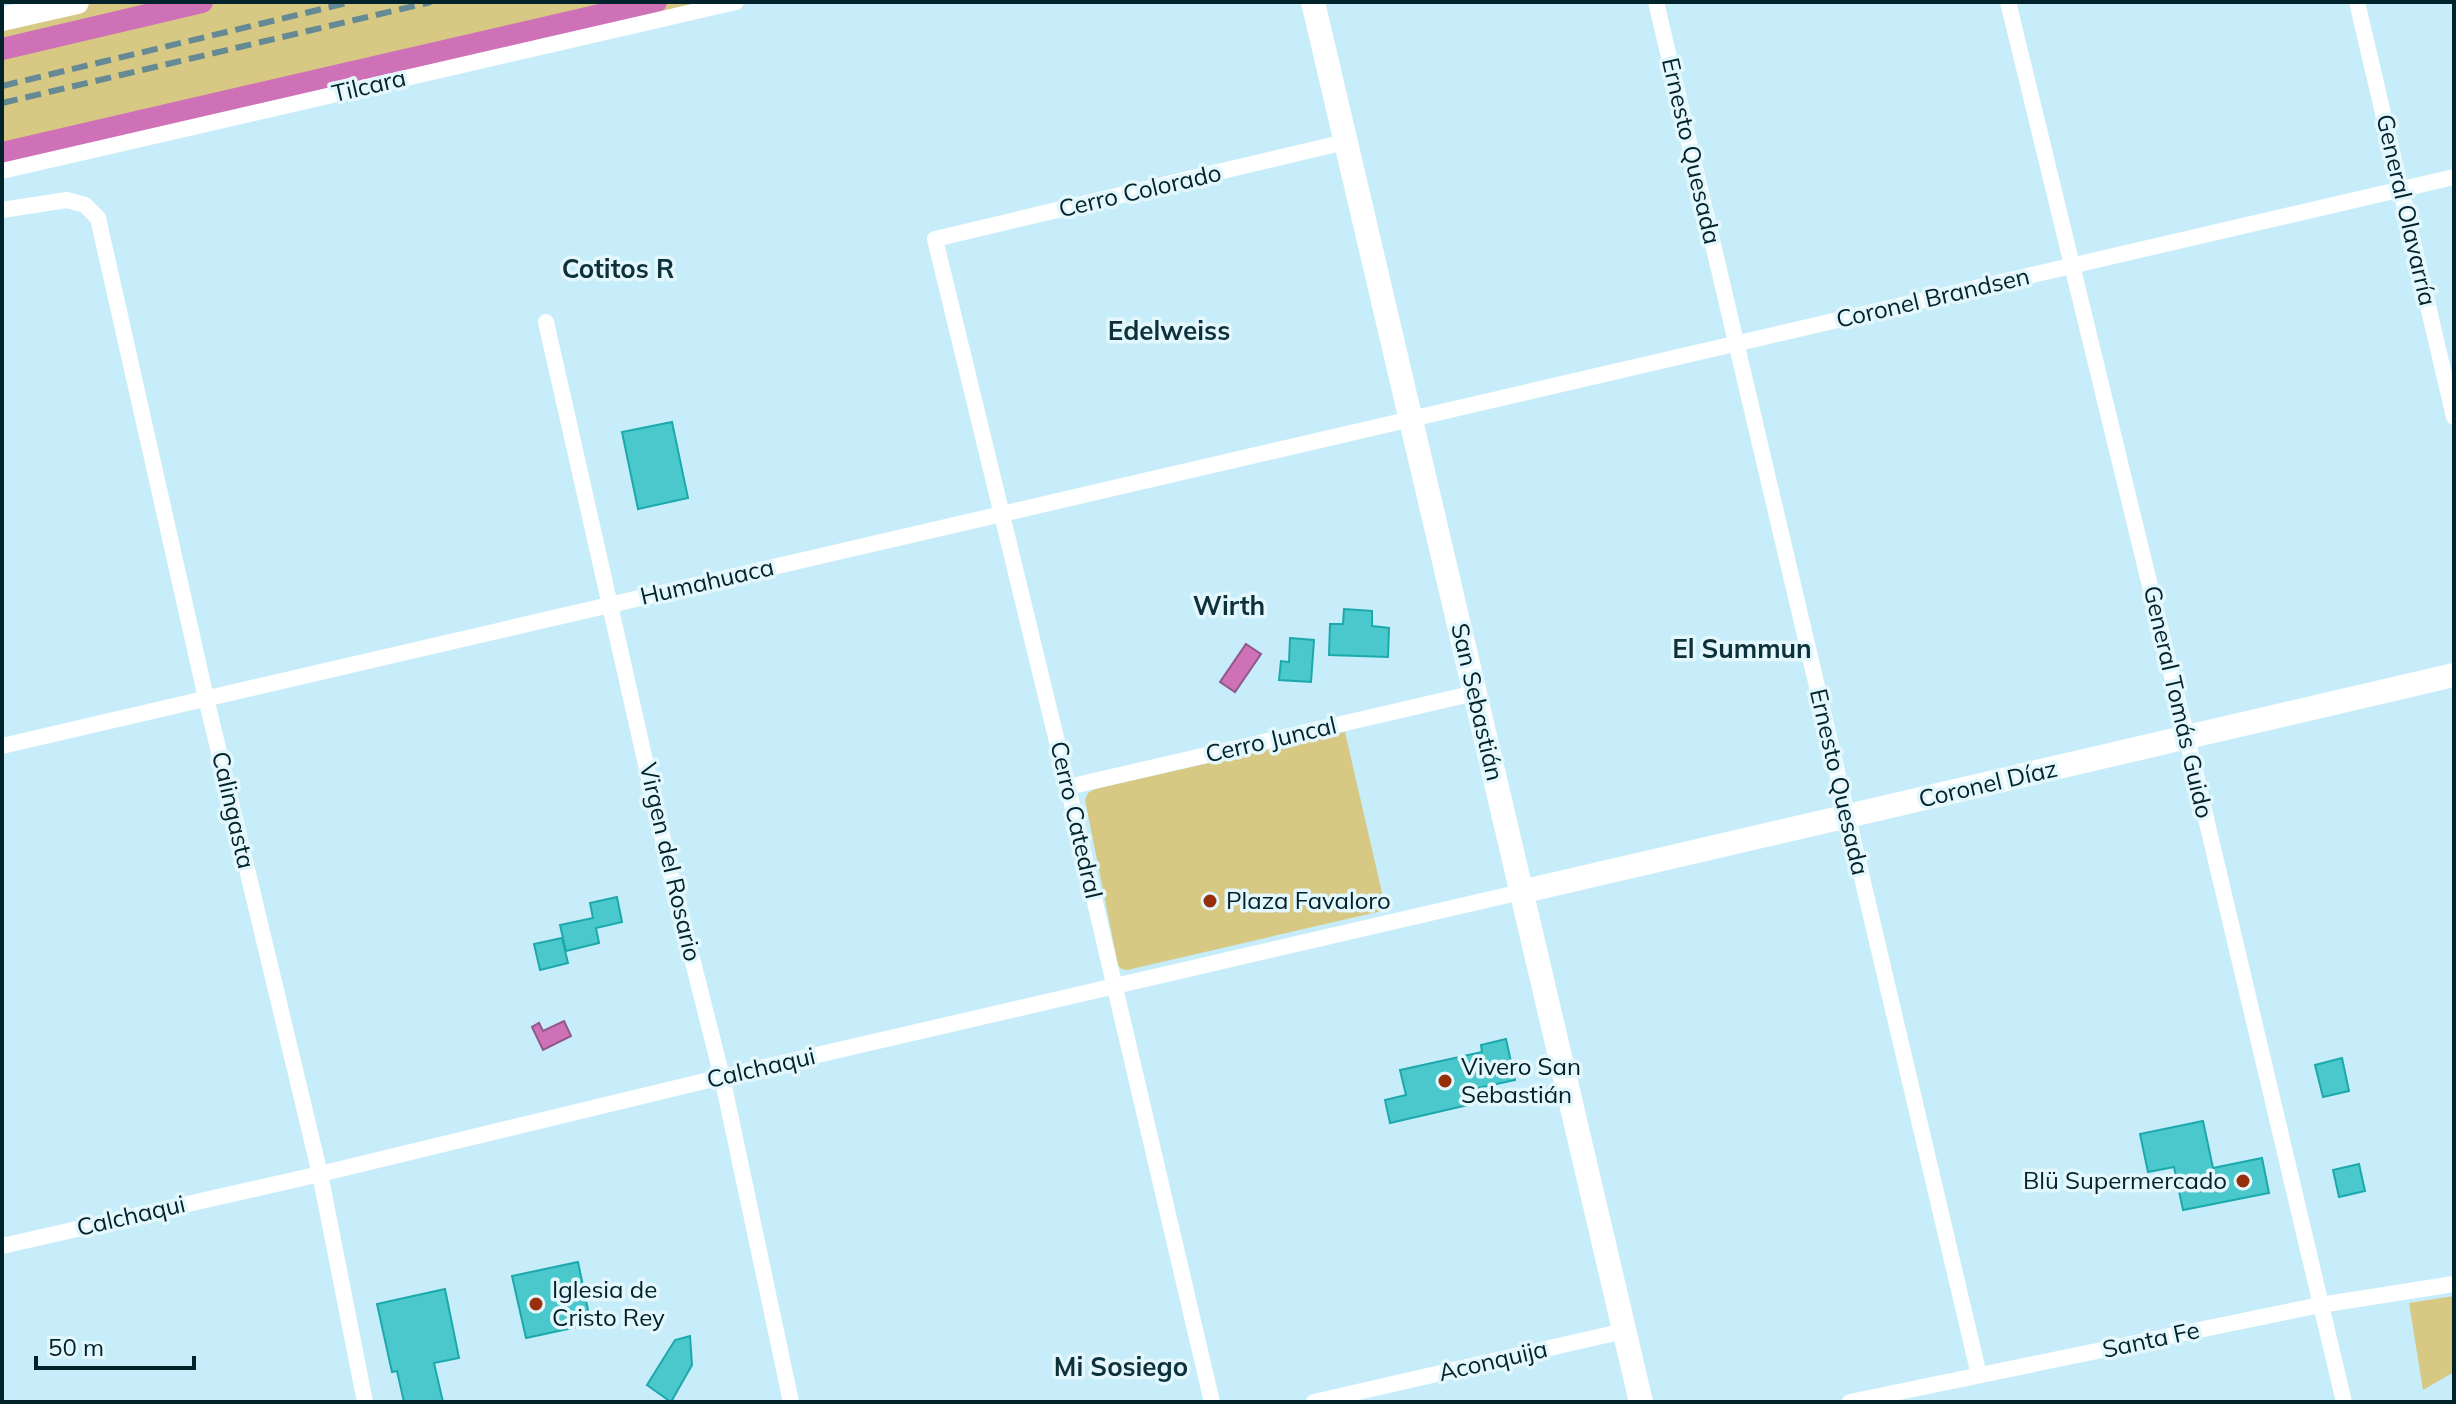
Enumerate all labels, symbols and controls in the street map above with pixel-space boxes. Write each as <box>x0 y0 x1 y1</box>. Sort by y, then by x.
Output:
street label: Ernesto Quesada <box>1656 55 1728 247</box>
street label: Tilcara <box>329 62 409 108</box>
street label: General Olavarría <box>2370 111 2444 308</box>
street label: Cerro Colorado <box>1056 157 1224 223</box>
district label: Cotitos R <box>562 252 674 285</box>
street label: Coronel Brandsen <box>1833 260 2032 334</box>
district label: Edelweiss <box>1108 314 1230 347</box>
street label: Humahuaca <box>637 551 777 611</box>
street label: General Tomás Guido <box>2138 582 2220 821</box>
district label: Wirth <box>1193 589 1265 622</box>
street label: San Sebastián <box>1445 620 1511 784</box>
district label: El Summun <box>1672 632 1812 665</box>
street label: Ernesto Quesada <box>1804 686 1876 878</box>
street label: Cerro Juncal <box>1202 709 1339 769</box>
street label: Cerro Catedral <box>1044 738 1110 901</box>
street label: Calingasta <box>206 748 262 871</box>
street label: Coronel Díaz <box>1916 753 2060 814</box>
street label: Virgen del Rosario <box>634 760 708 964</box>
place label: Plaza Favaloro <box>1226 885 1391 915</box>
marker: Plaza Favaloro <box>1201 892 1219 910</box>
street label: Calchaqui <box>704 1040 818 1094</box>
place label: Vivero San Sebastián <box>1461 1051 1581 1109</box>
marker: Vivero San Sebastián <box>1436 1072 1454 1090</box>
place label: Blü Supermercado <box>2023 1165 2227 1195</box>
marker: Blü Supermercado <box>2234 1172 2252 1190</box>
street label: Calchaqui <box>74 1188 188 1242</box>
place label: Iglesia de Cristo Rey <box>552 1274 665 1332</box>
marker: Iglesia de Cristo Rey <box>527 1295 545 1313</box>
street label: Santa Fe <box>2099 1314 2202 1364</box>
scale bar <box>36 1320 194 1370</box>
text: 50 m <box>48 1332 104 1362</box>
street label: Aconquija <box>1435 1333 1550 1387</box>
district label: Mi Sosiego <box>1054 1350 1188 1383</box>

